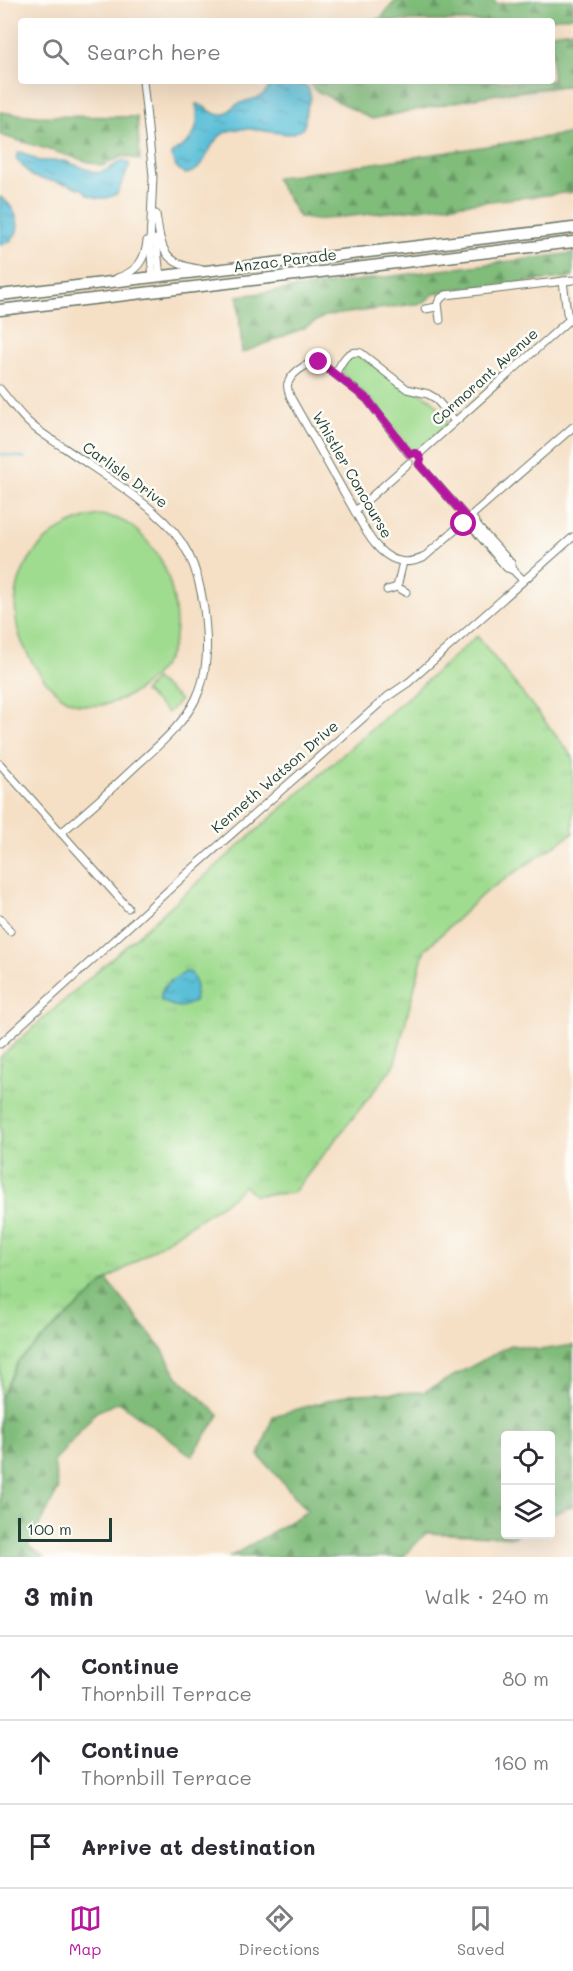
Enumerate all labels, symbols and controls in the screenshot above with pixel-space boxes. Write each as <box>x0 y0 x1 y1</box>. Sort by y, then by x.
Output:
search box <box>18 18 555 84</box>
icon: search <box>39 35 72 68</box>
text: Search here <box>87 37 221 66</box>
street label: Anzac Parade <box>232 244 338 276</box>
street label: Cormorant Avenue <box>427 323 542 429</box>
route end <box>305 348 331 374</box>
street label: Whistler Concourse <box>308 407 397 542</box>
street label: Carlisle Drive <box>79 436 172 512</box>
route start <box>450 510 476 536</box>
street label: Kenneth Watson Drive <box>207 715 342 837</box>
map controls <box>501 1431 555 1539</box>
button: locate <box>501 1431 555 1485</box>
button: layers <box>501 1485 555 1539</box>
scale bar <box>18 1515 112 1542</box>
text: 100 m <box>27 1518 72 1539</box>
text: 3 min <box>24 1579 93 1613</box>
text: Walk · 240 m <box>424 1583 549 1609</box>
text: Continue <box>81 1651 179 1680</box>
icon: ahead <box>24 1662 57 1695</box>
text: 80 m <box>502 1665 549 1691</box>
text: Thornbill Terrace <box>81 1680 252 1706</box>
text: Continue <box>81 1735 179 1764</box>
icon: ahead <box>24 1746 57 1779</box>
text: 160 m <box>493 1749 549 1775</box>
text: Thornbill Terrace <box>81 1764 252 1790</box>
icon: arrive <box>24 1830 57 1863</box>
text: Arrive at destination <box>81 1832 316 1861</box>
tab: Map <box>69 1902 102 1959</box>
tab: Directions <box>239 1902 320 1959</box>
tab: Saved <box>457 1902 504 1959</box>

